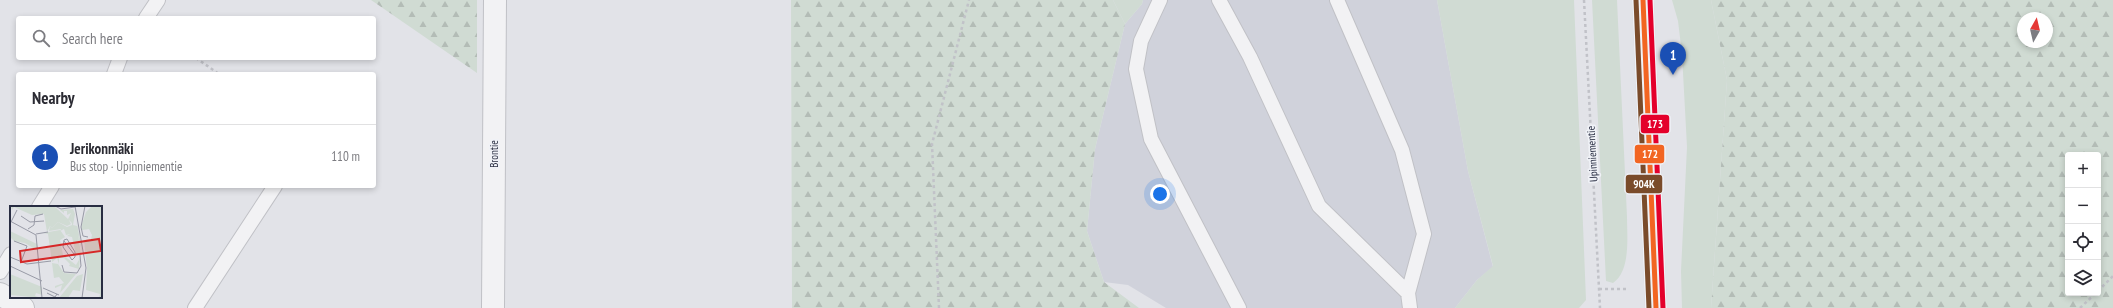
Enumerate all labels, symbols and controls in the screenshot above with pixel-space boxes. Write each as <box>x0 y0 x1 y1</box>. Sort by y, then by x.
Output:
north arrow <box>2017 12 2053 48</box>
search box <box>16 16 376 60</box>
icon: search <box>30 27 52 49</box>
text: Search here <box>62 29 123 48</box>
pin: 1 <box>1660 42 1686 75</box>
text: Nearby <box>32 87 75 109</box>
line badge: 173 <box>1640 114 1670 134</box>
text: 173 <box>1647 117 1663 131</box>
street label: Upinniementie <box>1584 125 1600 182</box>
text: Jerikonmäki <box>70 139 134 158</box>
street label: Brontie <box>487 140 501 168</box>
line badge: 172 <box>1634 144 1665 164</box>
text: 172 <box>1642 147 1658 161</box>
text: 1 <box>42 148 48 165</box>
text: 110 m <box>331 148 360 165</box>
map controls <box>2065 152 2101 296</box>
button: + <box>2065 152 2101 188</box>
text: Bus stop · Upinniementie <box>70 158 183 175</box>
line badge: 904K <box>1625 174 1663 194</box>
text: 904K <box>1633 177 1655 191</box>
your location <box>1150 184 1170 204</box>
button: − <box>2065 188 2101 224</box>
inset map <box>10 206 102 298</box>
button: locate <box>2065 224 2101 260</box>
button: layers <box>2065 260 2101 296</box>

